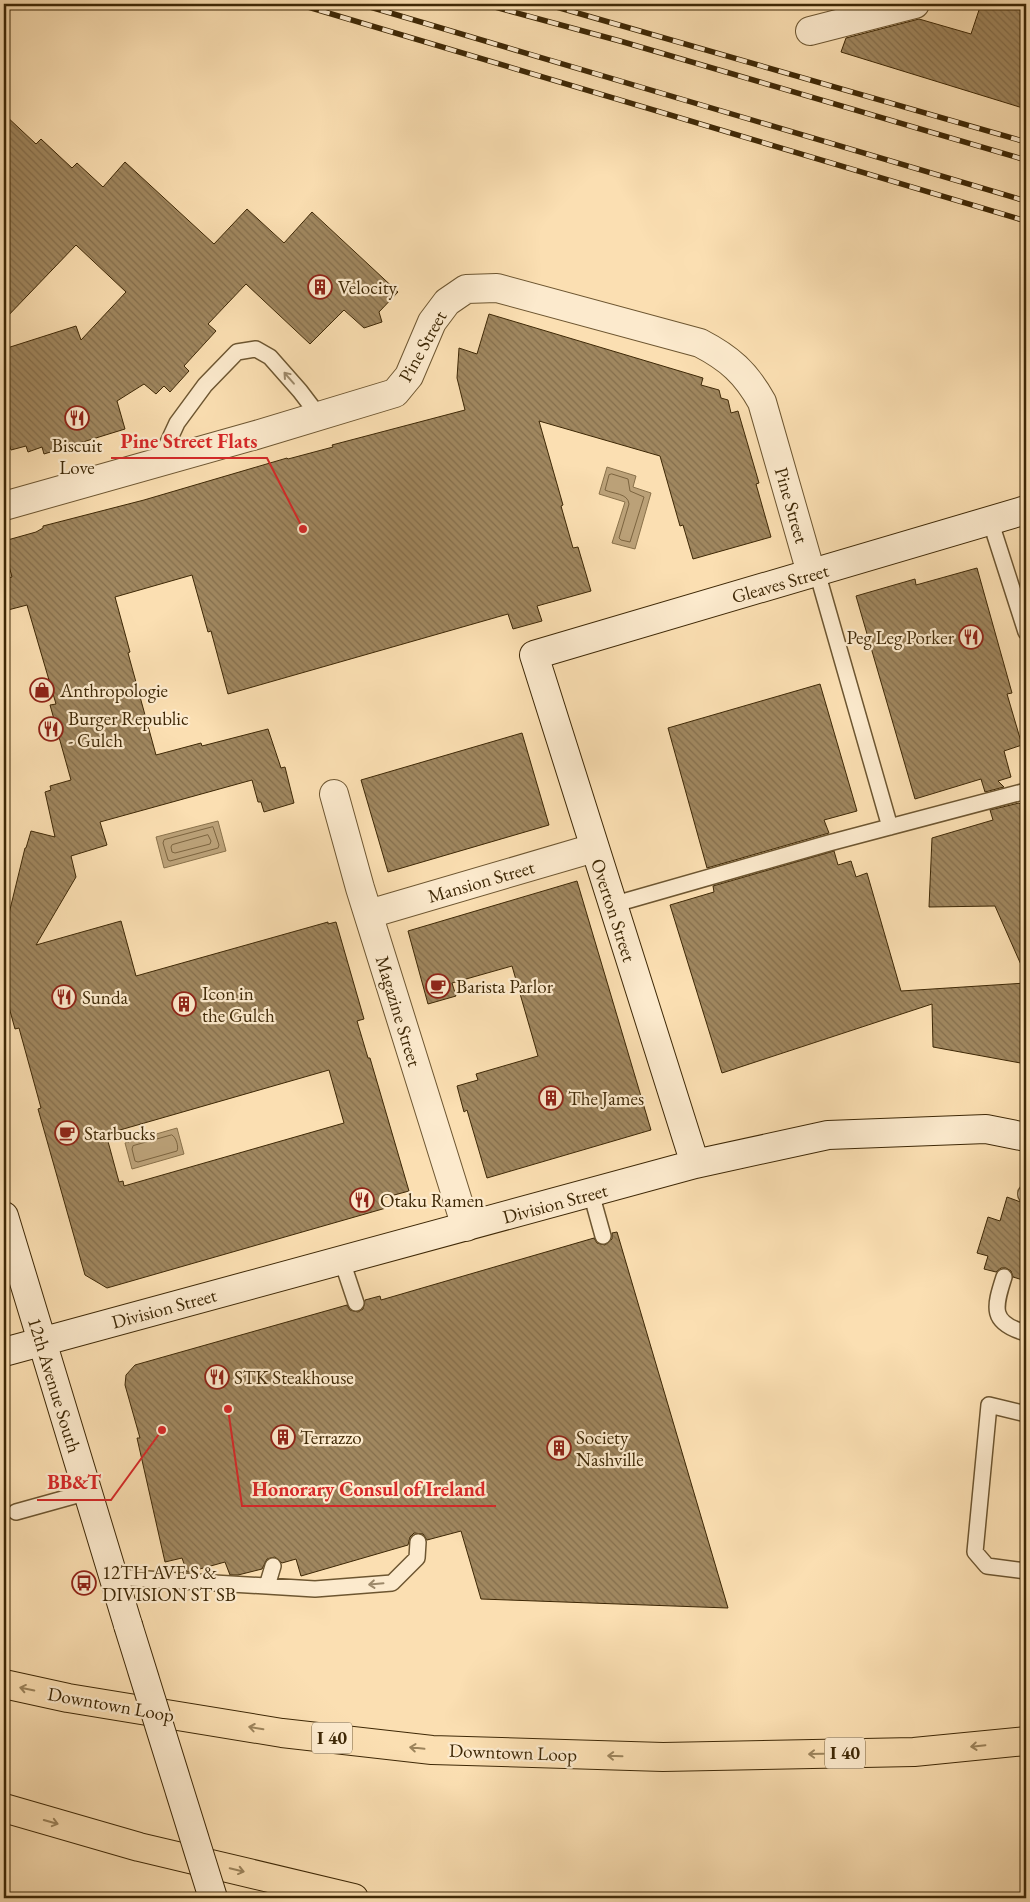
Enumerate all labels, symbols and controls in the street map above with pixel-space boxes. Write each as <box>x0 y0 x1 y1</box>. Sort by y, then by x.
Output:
building icon: Velocity <box>307 274 333 300</box>
place label: Velocity <box>338 275 398 300</box>
street label: Pine Street <box>393 306 452 386</box>
one-way arrow <box>283 371 295 384</box>
restaurant icon: Biscuit Love <box>64 405 90 431</box>
callout: Pine Street Flats <box>111 423 267 458</box>
text: Pine Street Flats <box>121 428 257 454</box>
place label: Biscuit Love <box>52 433 102 480</box>
street label: Pine Street <box>769 464 814 546</box>
street label: Gleaves Street <box>729 558 832 609</box>
restaurant icon: Peg Leg Porker <box>958 624 984 650</box>
place label: Peg Leg Porker <box>846 625 955 650</box>
shop icon: Anthropologie <box>29 677 55 703</box>
place label: Anthropologie <box>59 678 168 703</box>
place label: Burger Republic - Gulch <box>68 706 189 753</box>
restaurant icon: Burger Republic - Gulch <box>38 716 64 742</box>
street label: Mansion Street <box>425 854 538 909</box>
street label: Overton Street <box>585 855 642 965</box>
street label: Magazine Street <box>370 953 427 1070</box>
cafe icon: Barista Parlor <box>425 973 451 999</box>
place label: Barista Parlor <box>456 974 554 999</box>
place label: Icon in the Gulch <box>202 981 275 1028</box>
restaurant icon: Sunda <box>51 984 77 1010</box>
place label: Sunda <box>82 985 128 1010</box>
building icon: Icon in the Gulch <box>171 991 197 1017</box>
building icon: The James <box>538 1085 564 1111</box>
place label: The James <box>568 1086 644 1111</box>
cafe icon: Starbucks <box>54 1120 80 1146</box>
place label: Starbucks <box>84 1121 155 1146</box>
street label: Division Street <box>500 1177 610 1229</box>
restaurant icon: Otaku Ramen <box>349 1187 375 1213</box>
place label: Otaku Ramen <box>380 1188 484 1213</box>
street label: Division Street <box>109 1282 219 1334</box>
street label: 12th Avenue South <box>22 1314 87 1456</box>
restaurant icon: STK Steakhouse <box>204 1364 230 1390</box>
place label: STK Steakhouse <box>234 1365 354 1390</box>
building icon: Terrazzo <box>270 1424 296 1450</box>
place label: Terrazzo <box>300 1425 362 1450</box>
place label: Society Nashville <box>576 1425 644 1472</box>
building icon: Society Nashville <box>546 1435 572 1461</box>
callout: BB&T <box>37 1465 111 1500</box>
text: BB&T <box>47 1469 101 1495</box>
callout: Honorary Consul of Ireland <box>242 1471 496 1506</box>
text: Honorary Consul of Ireland <box>252 1476 486 1502</box>
place label: 12TH AVE S & DIVISION ST SB <box>102 1560 236 1607</box>
bus stop icon: 12TH AVE S & DIVISION ST SB <box>71 1570 97 1596</box>
one-way arrow <box>369 1579 385 1589</box>
street label: Downtown Loop <box>46 1681 176 1728</box>
one-way arrow <box>20 1684 36 1693</box>
road number: I 40 <box>312 1722 352 1754</box>
one-way arrow <box>249 1723 265 1733</box>
street label: Downtown Loop <box>448 1738 578 1767</box>
road number: I 40 <box>825 1738 865 1769</box>
one-way arrow <box>970 1741 986 1751</box>
one-way arrow <box>410 1743 426 1753</box>
one-way arrow <box>808 1749 824 1759</box>
one-way arrow <box>607 1751 623 1760</box>
one-way arrow <box>42 1817 58 1827</box>
one-way arrow <box>229 1866 245 1876</box>

